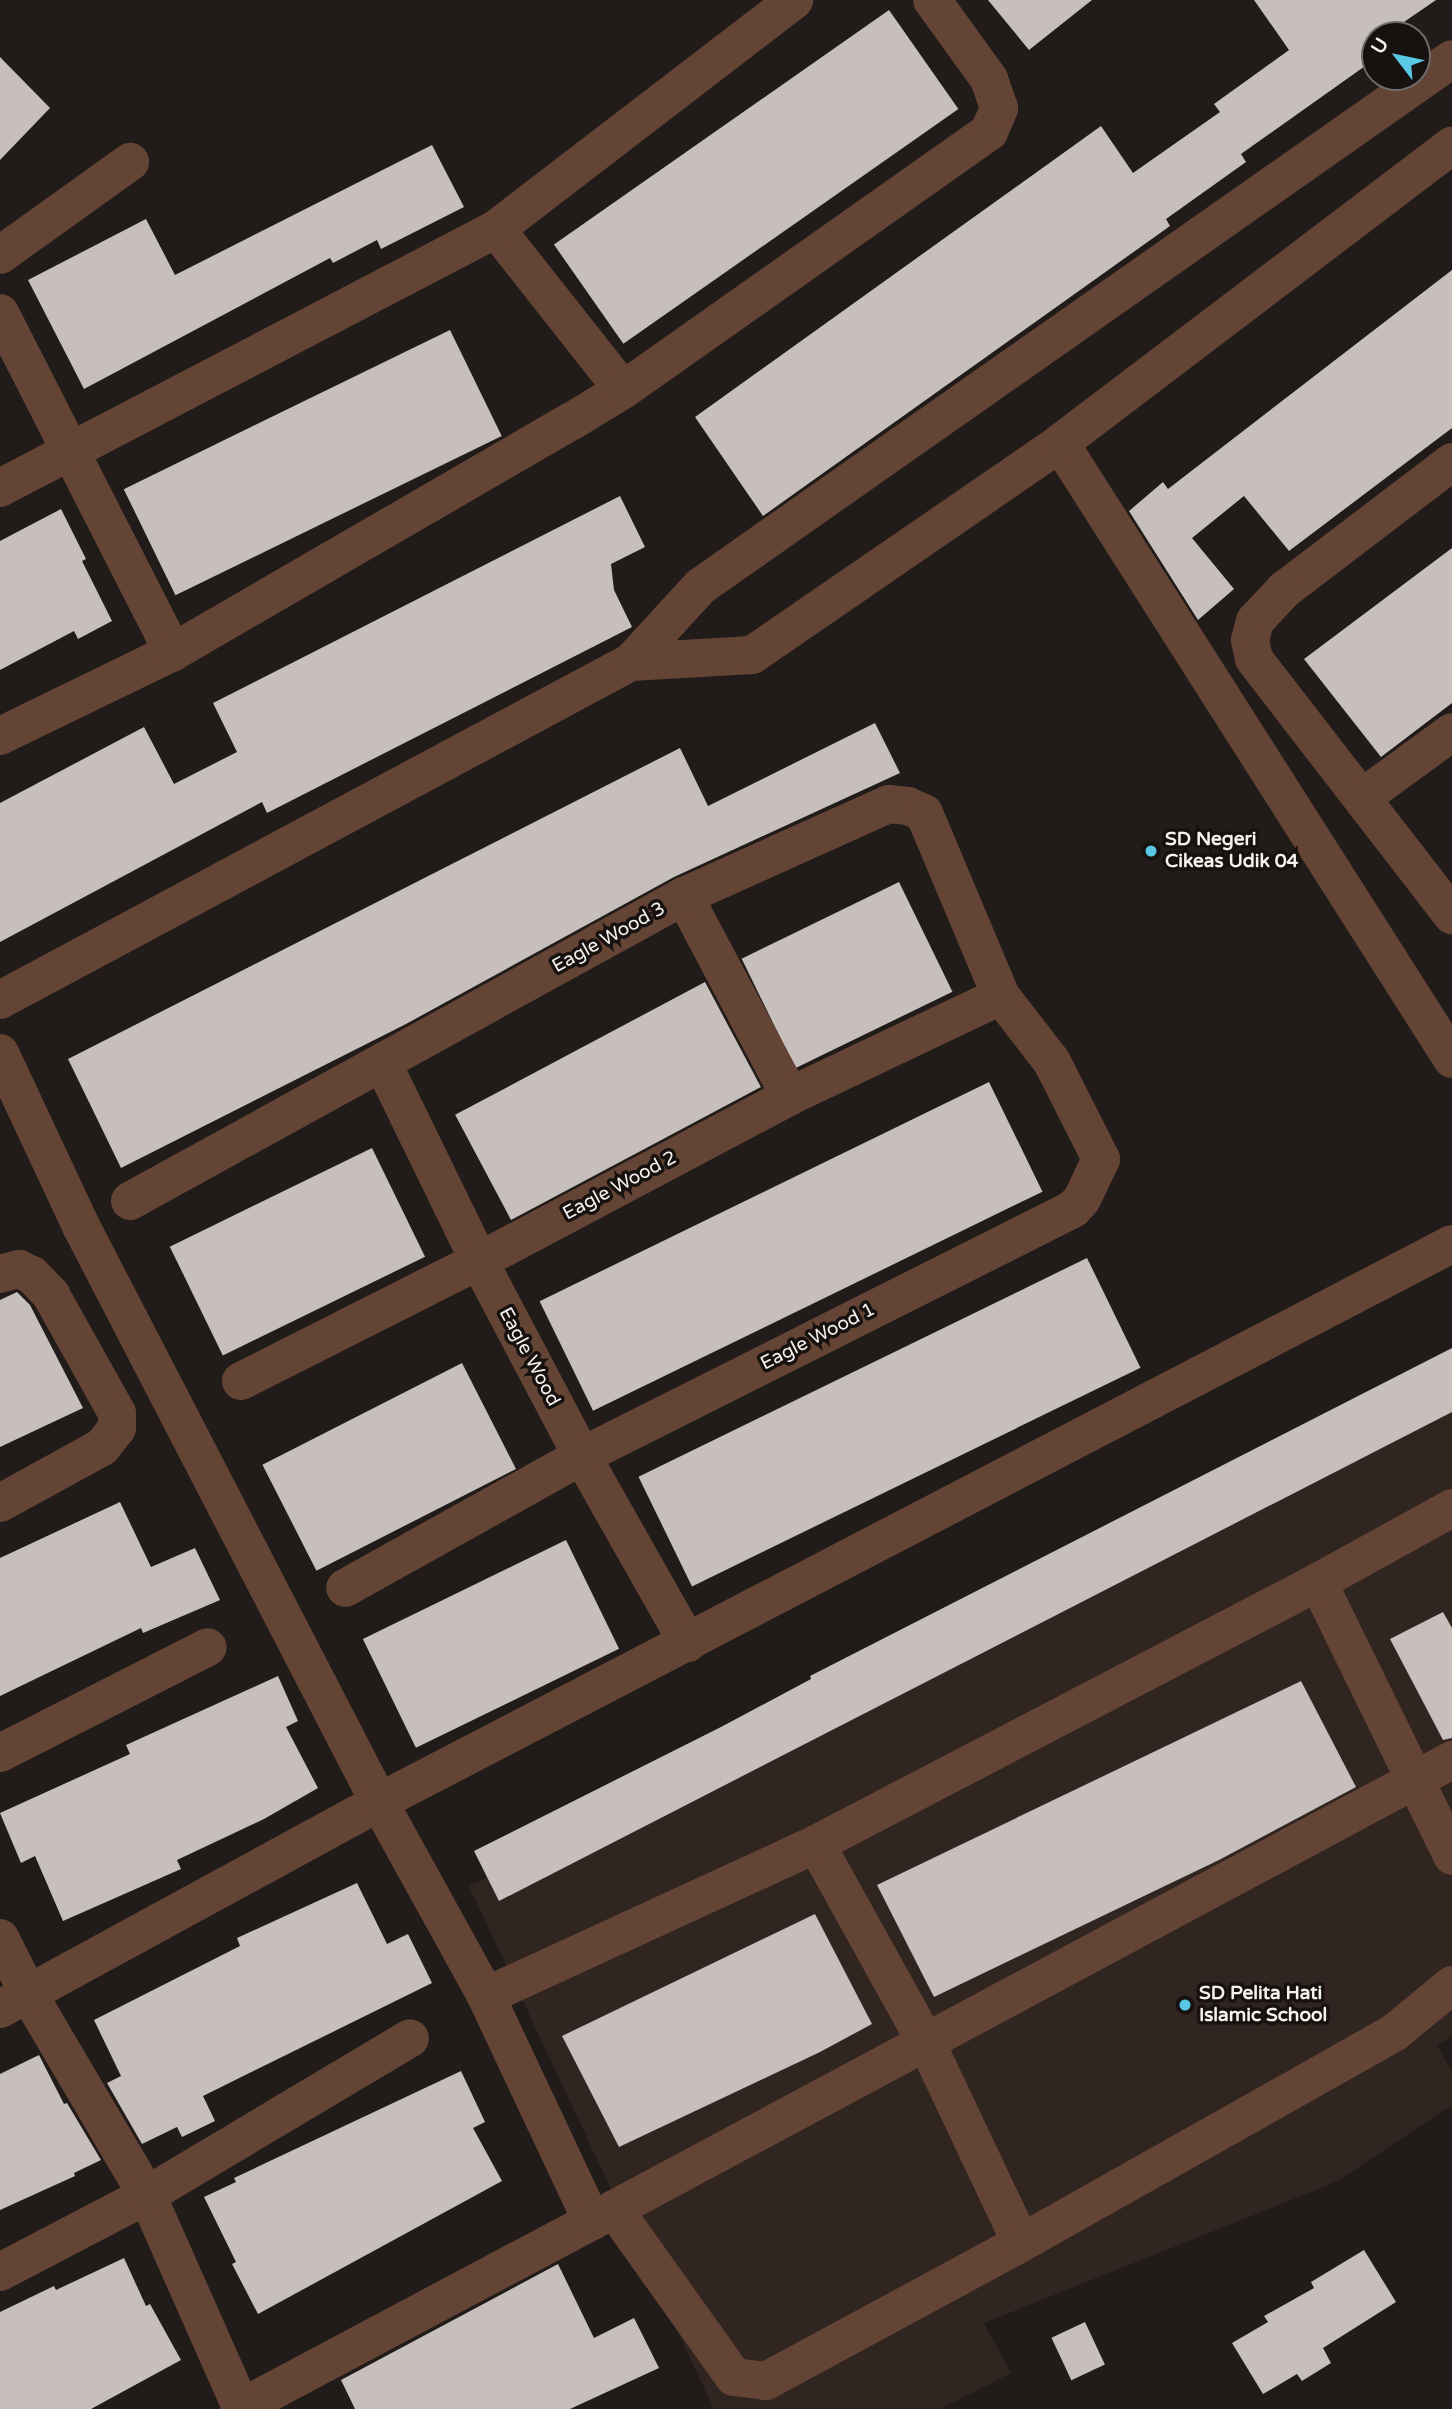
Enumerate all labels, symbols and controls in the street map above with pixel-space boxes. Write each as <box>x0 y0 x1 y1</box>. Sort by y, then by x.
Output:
north arrow <box>1361 21 1431 91</box>
text: U <box>1367 34 1393 58</box>
place label: SD Negeri Cikeas Udik 04 <box>1165 829 1299 873</box>
marker: SD Negeri Cikeas Udik 04 <box>1143 843 1159 859</box>
street label: Eagle Wood 3 <box>549 898 669 978</box>
street label: Eagle Wood 2 <box>559 1146 681 1226</box>
street label: Eagle Wood 1 <box>757 1298 879 1376</box>
street label: Eagle Wood <box>493 1304 565 1410</box>
place label: SD Pelita Hati Islamic School <box>1199 1983 1327 2027</box>
marker: SD Pelita Hati Islamic School <box>1177 1997 1193 2013</box>

